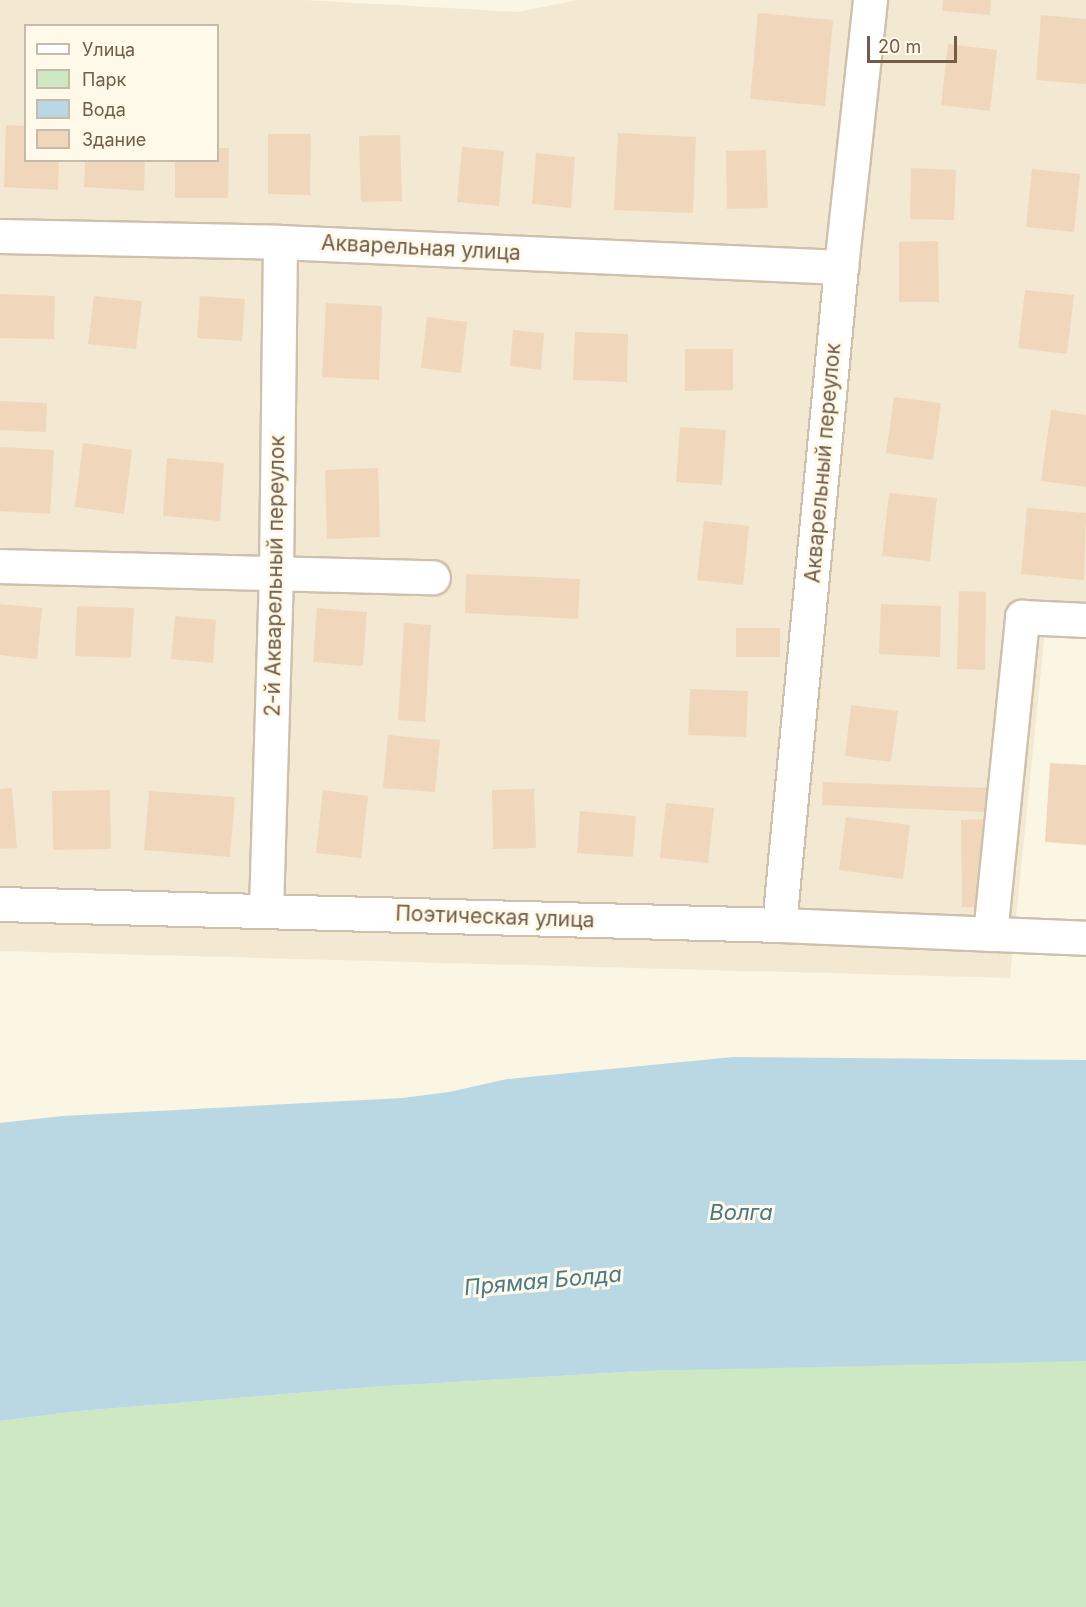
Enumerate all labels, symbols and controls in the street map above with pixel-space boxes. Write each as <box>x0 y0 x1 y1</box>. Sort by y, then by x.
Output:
legend <box>24 24 219 162</box>
scale bar <box>870 24 960 62</box>
text: 20 m <box>878 36 921 57</box>
text: Улица <box>82 39 135 60</box>
text: Парк <box>82 69 126 90</box>
text: Вода <box>82 99 126 120</box>
text: Здание <box>82 129 146 150</box>
street label: Акварельная улица <box>321 230 521 266</box>
street label: Акварельный переулок <box>800 342 846 584</box>
street label: 2-й Акварельный переулок <box>260 435 290 717</box>
street label: Поэтическая улица <box>395 901 595 933</box>
water label: Волга <box>709 1200 773 1226</box>
water label: Прямая Болда <box>463 1261 623 1301</box>

